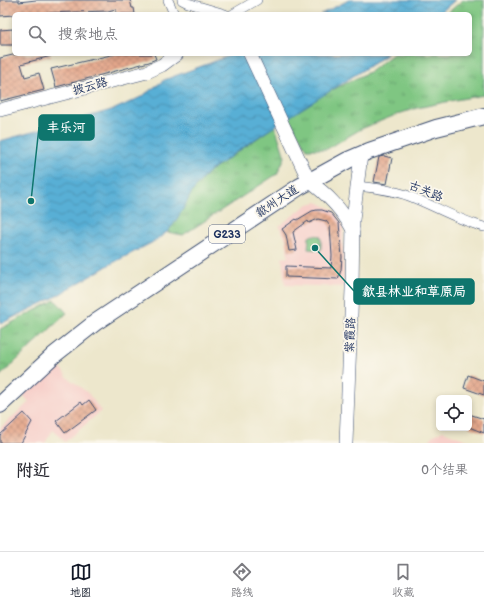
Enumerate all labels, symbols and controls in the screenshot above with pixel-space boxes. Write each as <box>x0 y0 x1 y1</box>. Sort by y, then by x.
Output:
search box <box>12 12 472 56</box>
icon: search <box>26 23 48 45</box>
text: 搜索地点 <box>58 25 118 44</box>
street label: 披云路 <box>71 75 109 98</box>
callout: 丰乐河 <box>39 115 94 140</box>
text: 丰乐河 <box>46 120 86 136</box>
street label: 古关路 <box>406 178 445 205</box>
street label: 歙州大道 <box>253 182 301 221</box>
road number: G233 <box>209 225 245 243</box>
callout: 歙县林业和草原局 <box>354 279 474 304</box>
text: 歙县林业和草原局 <box>362 284 466 300</box>
street label: 紫霞路 <box>342 317 359 353</box>
map controls <box>436 395 472 431</box>
button: locate <box>436 395 472 431</box>
text: 附近 <box>16 461 50 481</box>
text: 0个结果 <box>421 462 468 478</box>
tab: 地图 <box>70 561 92 599</box>
tab: 路线 <box>231 561 253 599</box>
tab: 收藏 <box>392 561 414 599</box>

